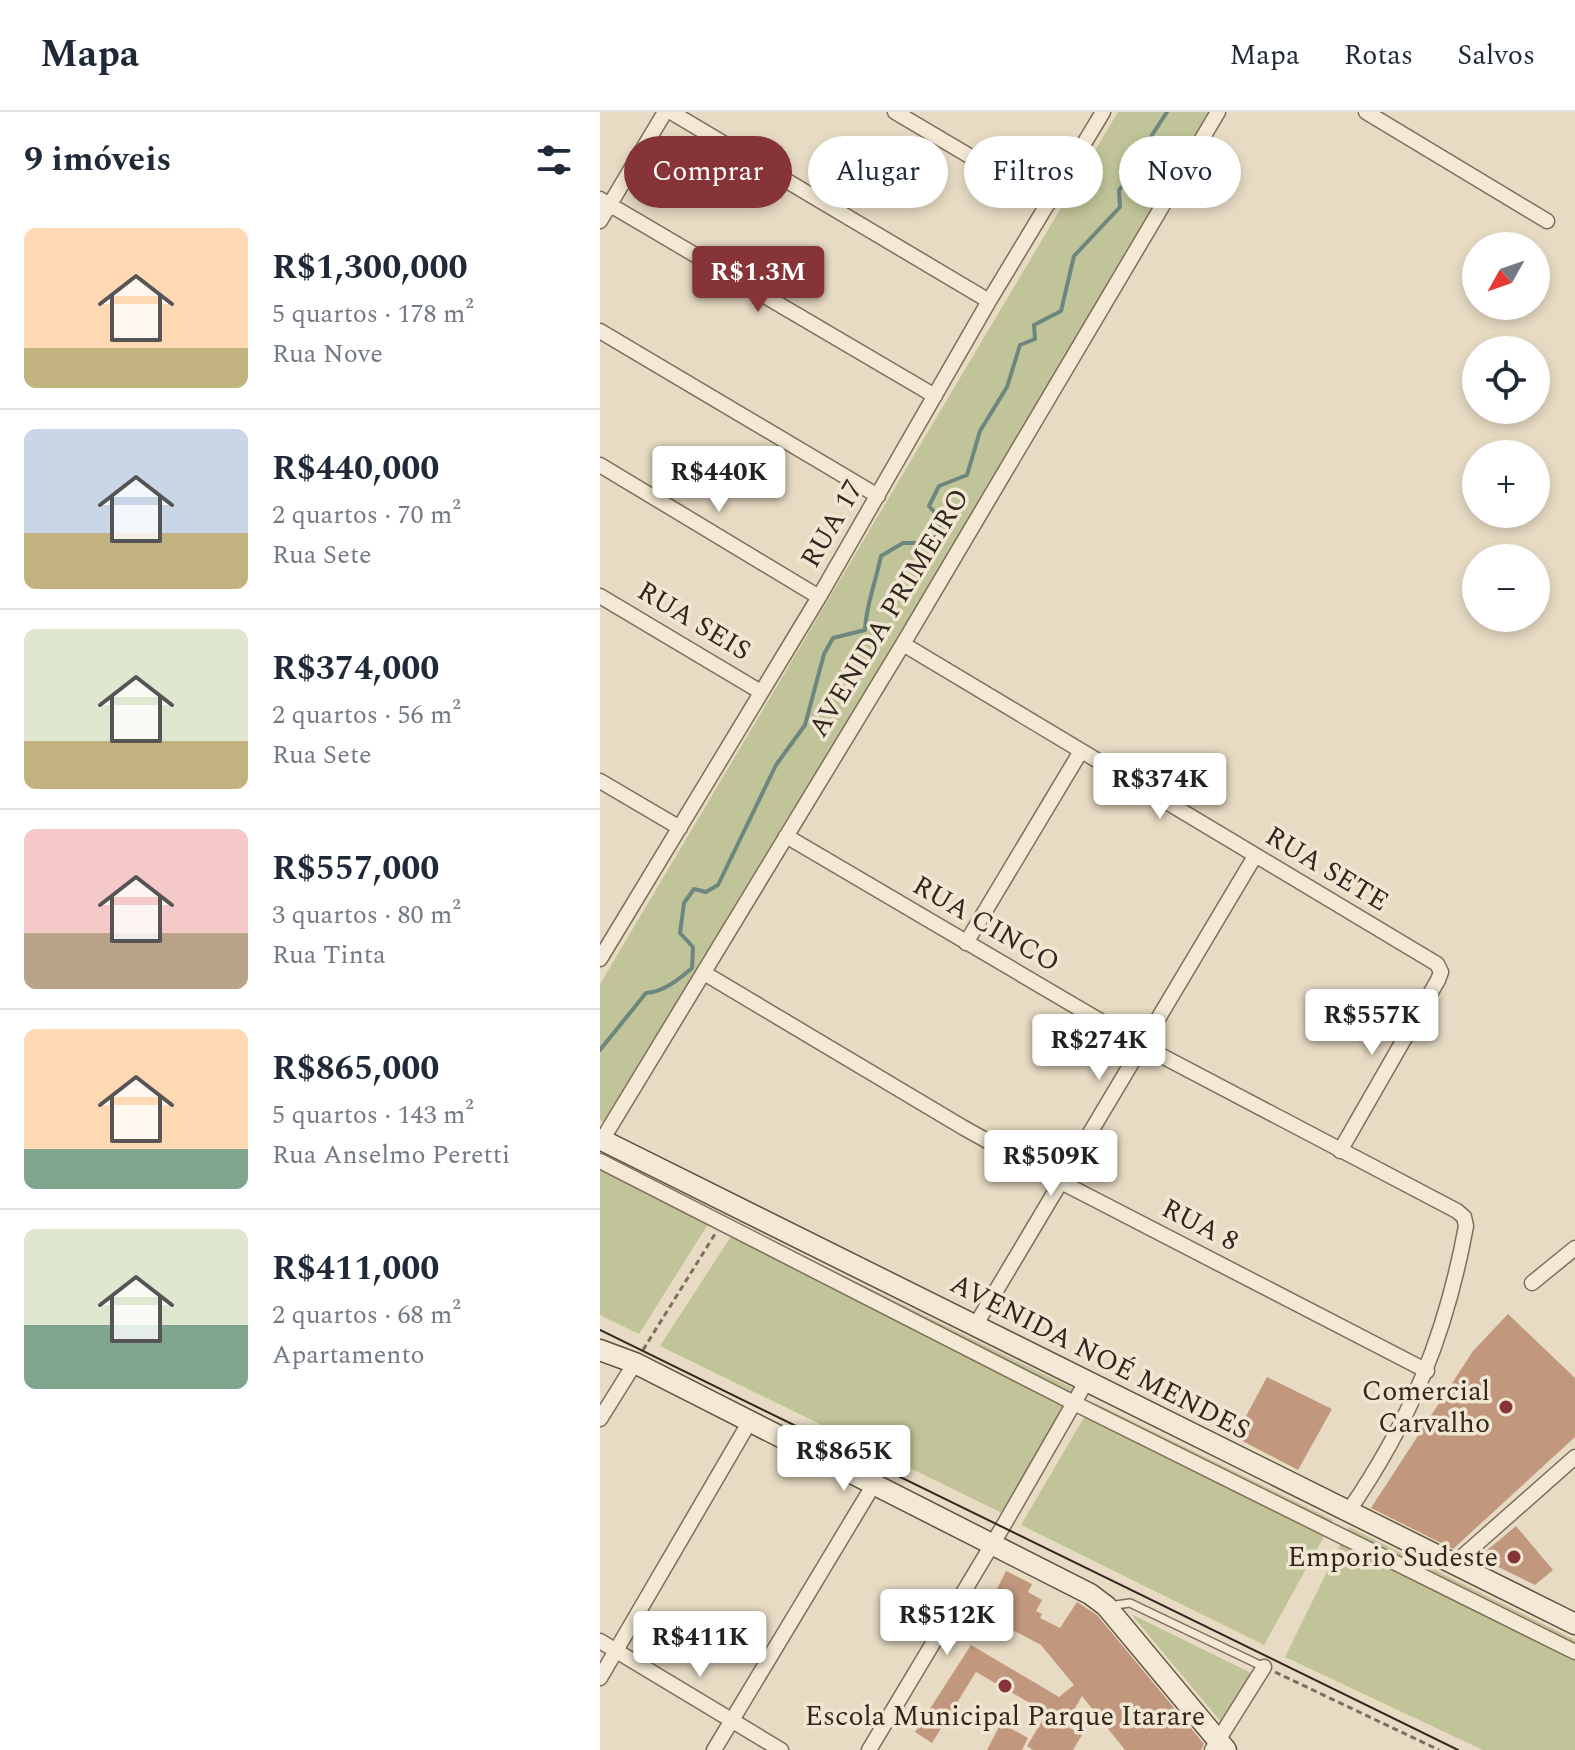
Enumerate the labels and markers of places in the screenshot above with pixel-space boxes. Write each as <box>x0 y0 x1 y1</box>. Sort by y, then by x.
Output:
pin: R$1.3M <box>693 246 823 314</box>
pin: R$440K <box>654 446 784 514</box>
pin: R$374K <box>1095 753 1225 821</box>
pin: R$557K <box>1307 989 1437 1057</box>
pin: R$274K <box>1034 1014 1164 1082</box>
pin: R$509K <box>986 1130 1116 1198</box>
place label: Comercial Carvalho <box>1362 1370 1490 1445</box>
marker: Comercial Carvalho <box>1497 1398 1515 1416</box>
pin: R$865K <box>779 1425 909 1493</box>
place label: Emporio Sudeste <box>1287 1536 1498 1579</box>
marker: Emporio Sudeste <box>1505 1548 1523 1566</box>
pin: R$512K <box>882 1589 1012 1657</box>
pin: R$411K <box>635 1611 765 1679</box>
marker: Escola Municipal Parque Itarare <box>996 1677 1014 1695</box>
place label: Escola Municipal Parque Itarare <box>805 1695 1205 1738</box>

